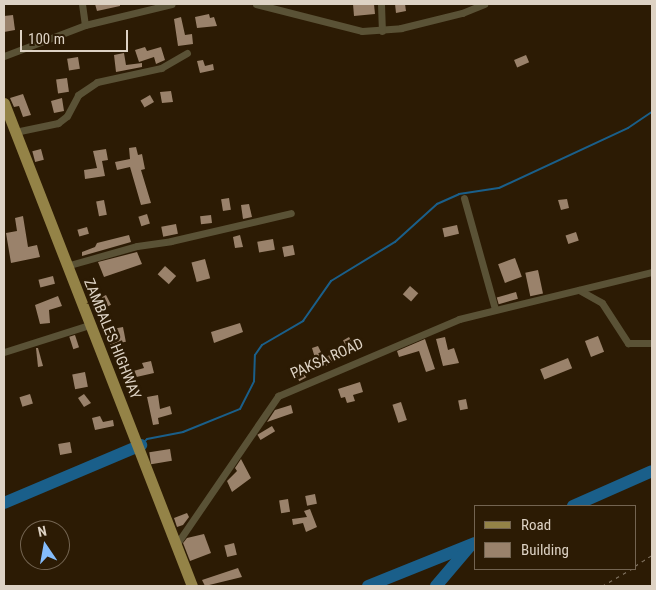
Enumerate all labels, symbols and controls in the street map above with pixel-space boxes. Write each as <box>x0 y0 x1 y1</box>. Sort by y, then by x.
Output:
scale bar <box>22 20 130 52</box>
text: 100 m <box>28 30 65 48</box>
street label: ZAMBALES HIGHWAY <box>80 276 144 402</box>
street label: PAKSA ROAD <box>288 335 366 383</box>
legend <box>473 505 636 570</box>
text: Road <box>521 516 551 534</box>
north arrow <box>20 520 70 570</box>
text: N <box>36 523 48 540</box>
text: Building <box>521 541 569 559</box>

